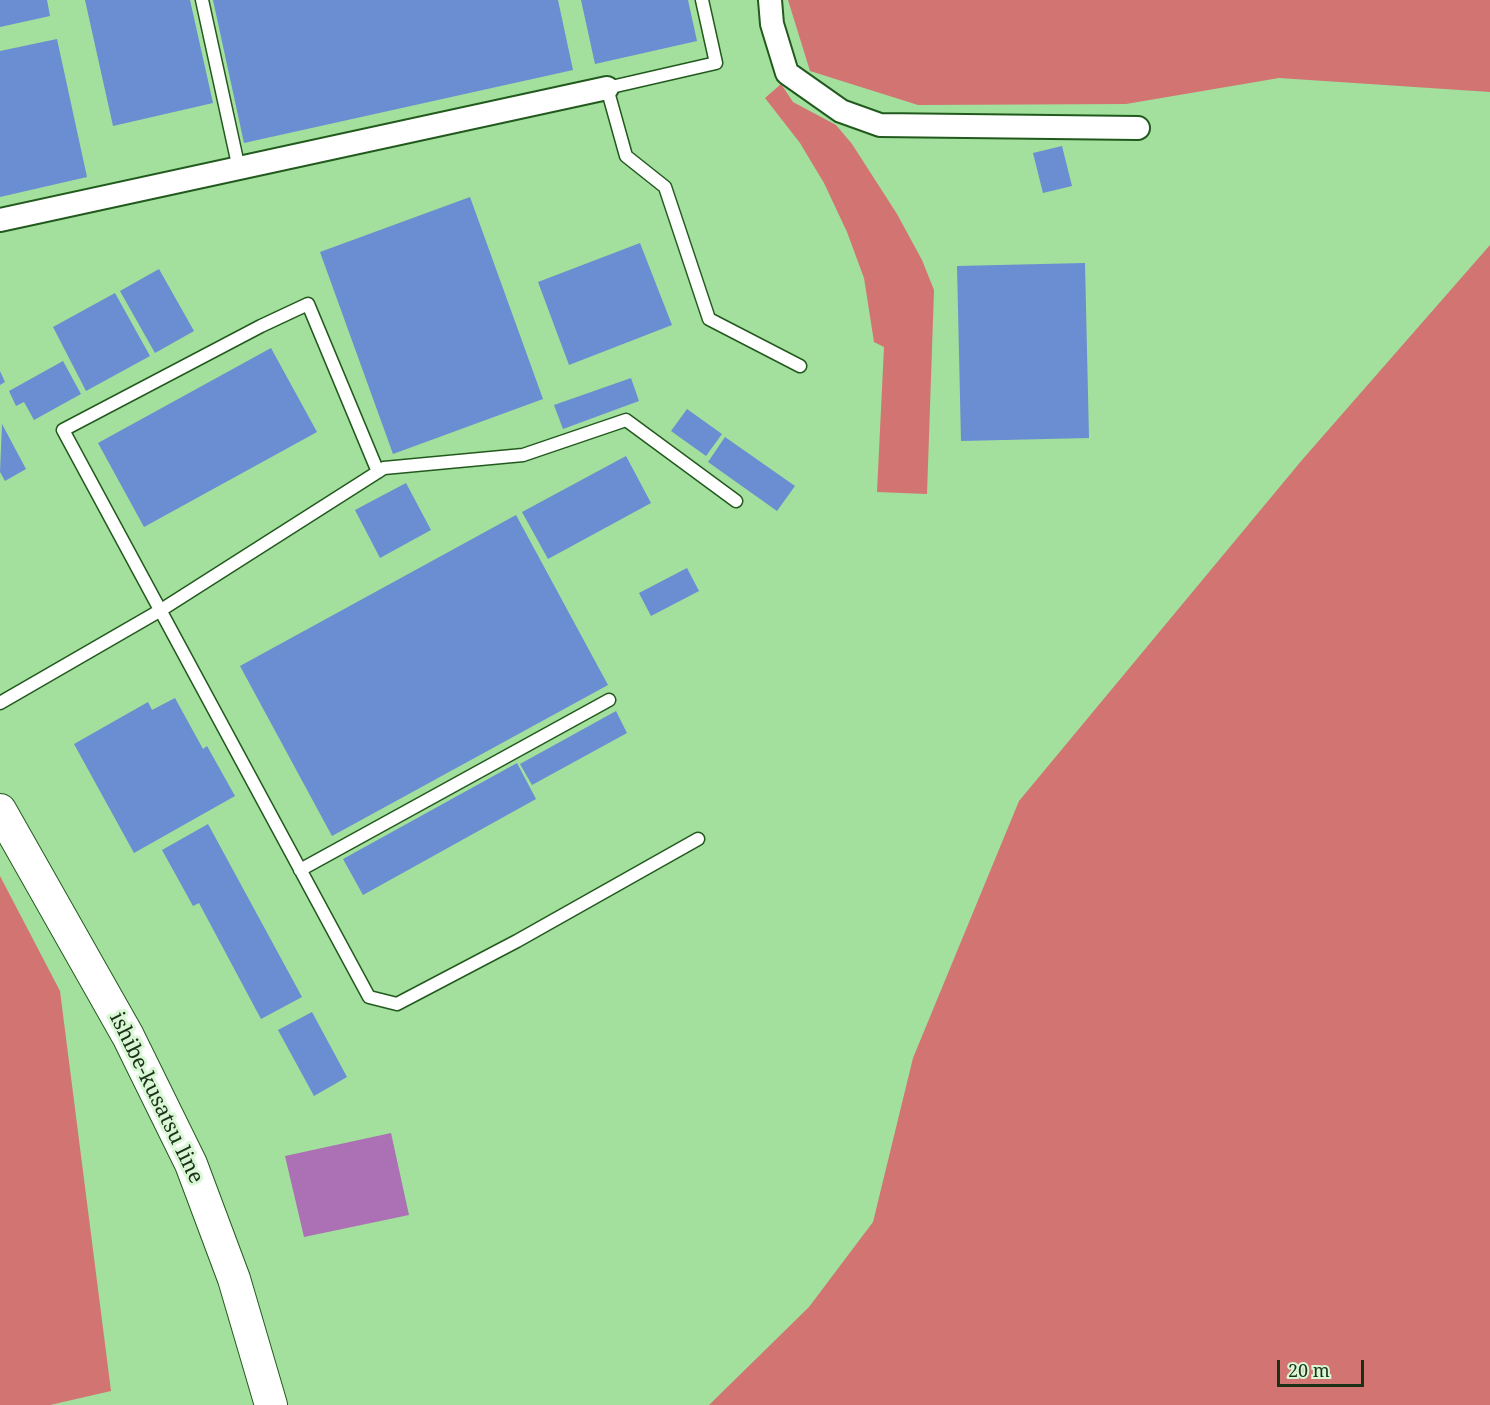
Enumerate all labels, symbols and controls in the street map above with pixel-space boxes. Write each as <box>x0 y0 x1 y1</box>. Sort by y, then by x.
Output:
street label: ishibe-kusatsu line <box>104 1008 208 1188</box>
scale bar <box>1280 1348 1367 1386</box>
text: 20 m <box>1288 1358 1330 1382</box>

